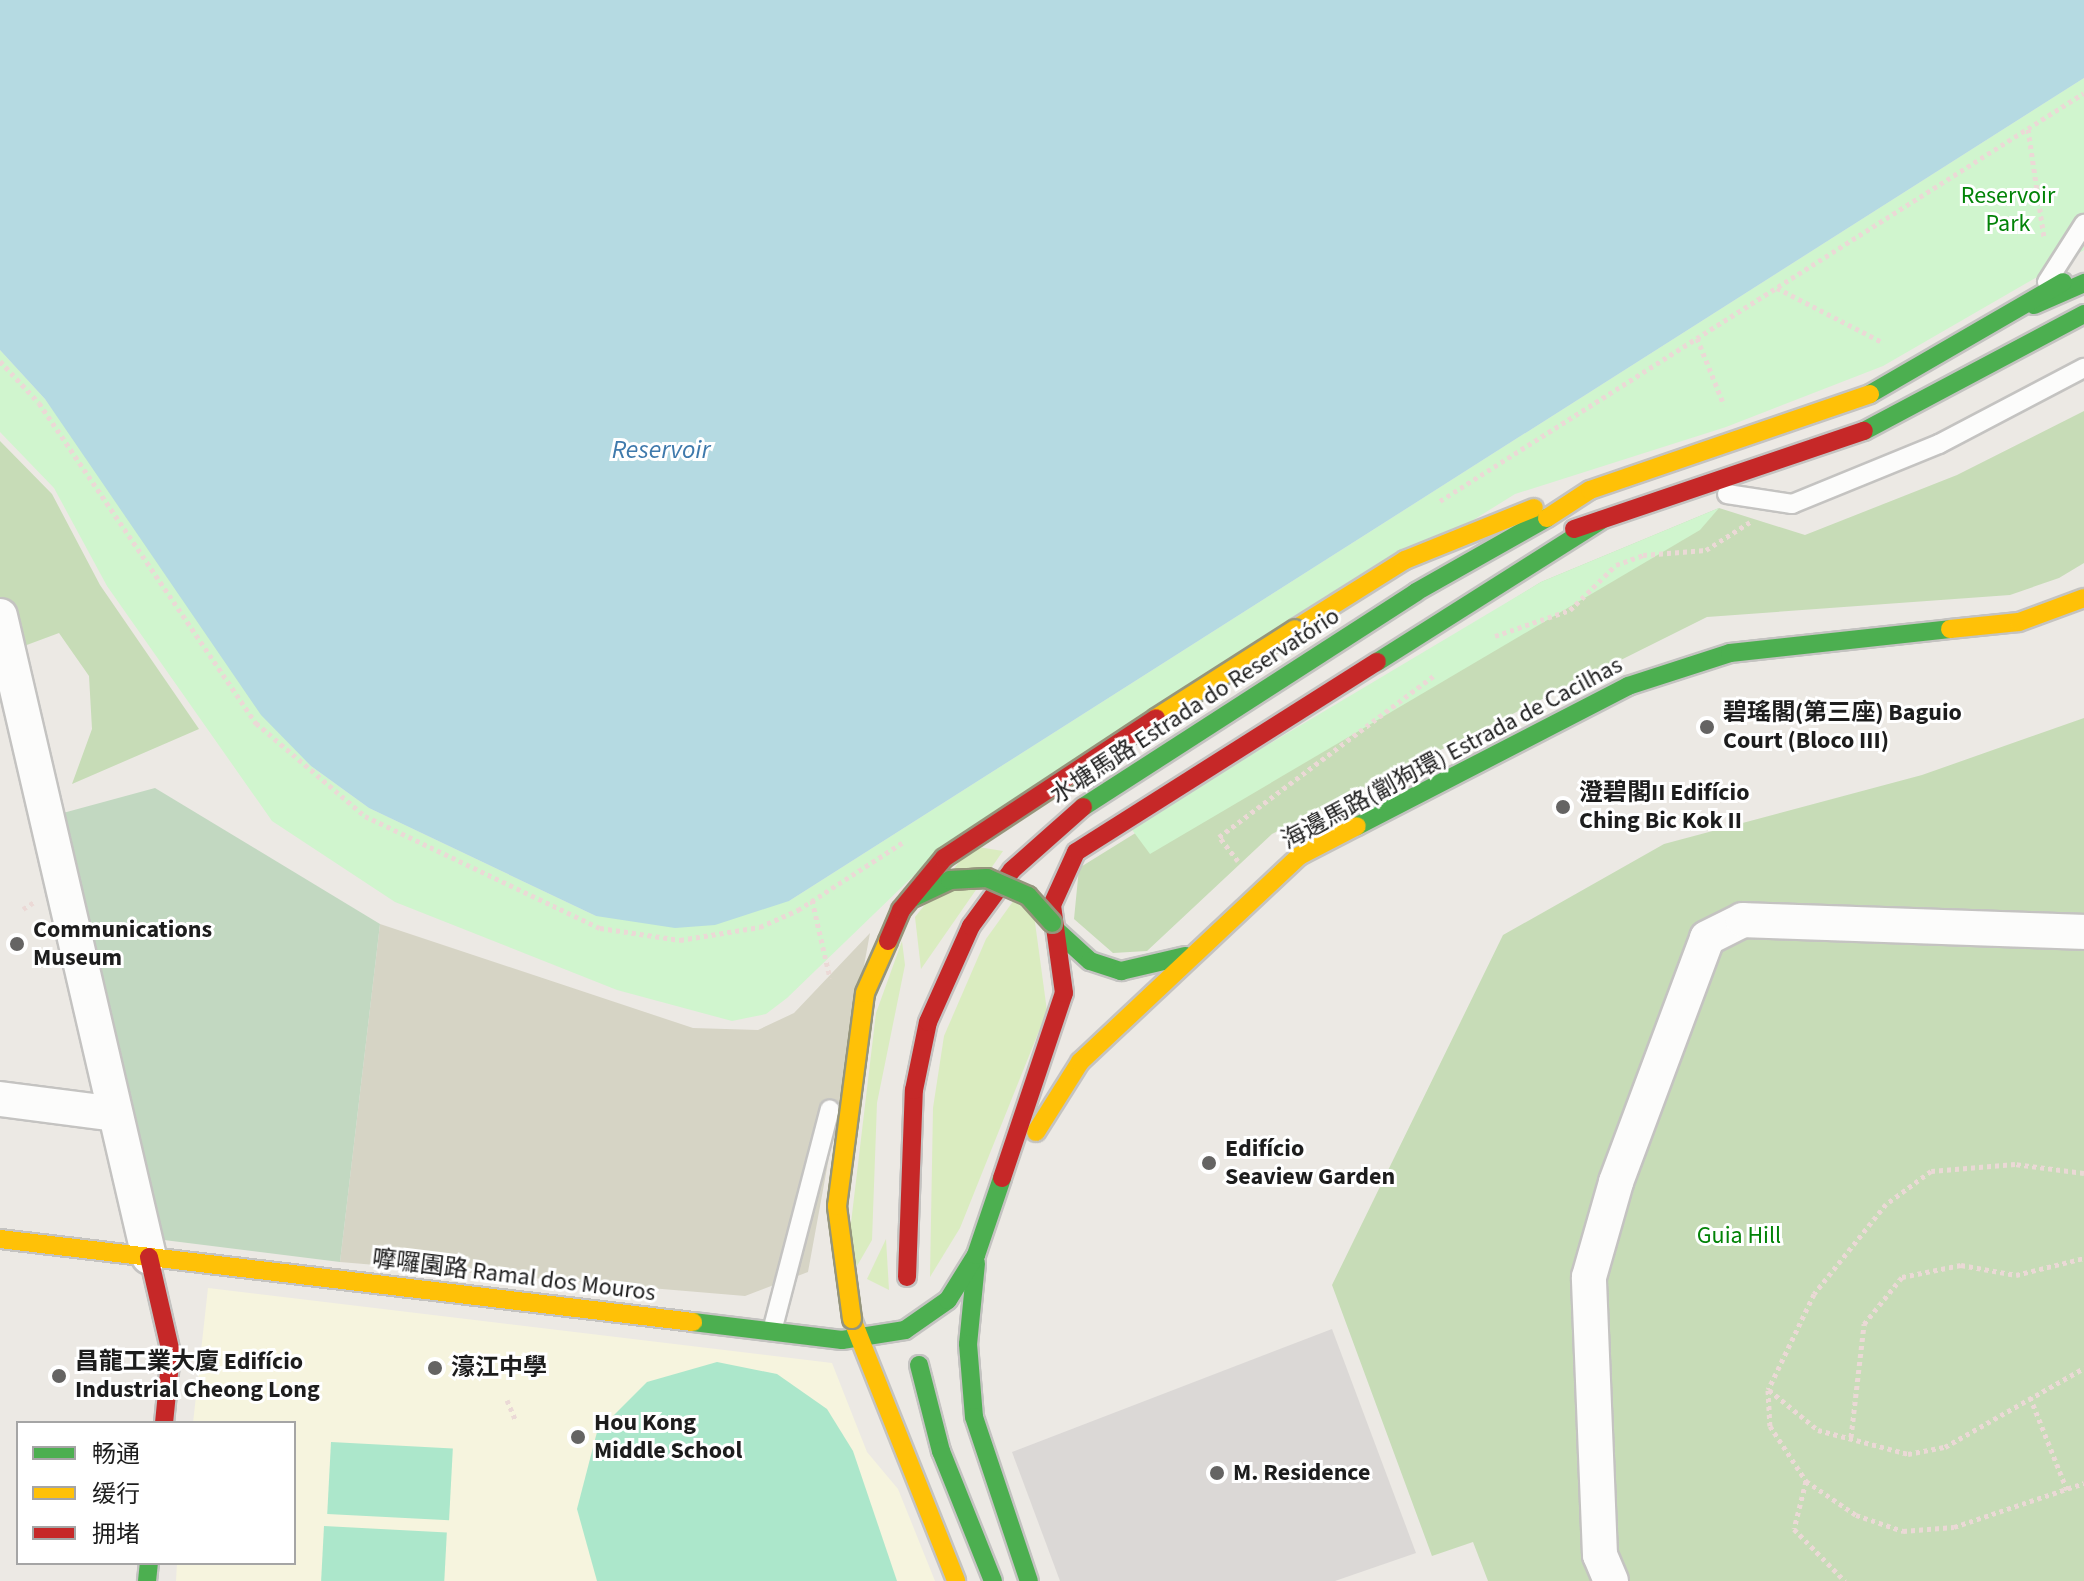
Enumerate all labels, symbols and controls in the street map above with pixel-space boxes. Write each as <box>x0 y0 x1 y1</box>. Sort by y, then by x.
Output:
park label: Reservoir Park <box>1961 182 2055 238</box>
water label: Reservoir <box>612 434 710 466</box>
street label: 水塘馬路 Estrada do Reservatório <box>1045 602 1345 810</box>
street label: 海邊馬路(劏狗環) Estrada de Cacilhas <box>1277 651 1627 855</box>
place label: 碧瑤閣(第三座) Baguio Court (Bloco III) <box>1723 699 1962 755</box>
marker: 碧瑤閣(第三座) Baguio Court (Bloco III) <box>1698 718 1716 736</box>
place label: 澄碧閣II Edifício Ching Bic Kok II <box>1579 779 1750 835</box>
marker: 澄碧閣II Edifício Ching Bic Kok II <box>1554 798 1572 816</box>
place label: Communications Museum <box>33 916 212 972</box>
marker: Communications Museum <box>8 935 26 953</box>
place label: Edifício Seaview Garden <box>1225 1135 1395 1191</box>
marker: Edifício Seaview Garden <box>1200 1154 1218 1172</box>
park label: Guia Hill <box>1697 1222 1781 1250</box>
street label: 嚤囉園路 Ramal dos Mouros <box>371 1244 657 1308</box>
place label: 昌龍工業大廈 Edifício Industrial Cheong Long <box>75 1348 320 1404</box>
place label: 濠江中學 <box>451 1354 547 1382</box>
marker: 濠江中學 <box>426 1359 444 1377</box>
marker: 昌龍工業大廈 Edifício Industrial Cheong Long <box>50 1367 68 1385</box>
place label: Hou Kong Middle School <box>594 1409 742 1465</box>
legend <box>16 1421 296 1565</box>
marker: Hou Kong Middle School <box>569 1428 587 1446</box>
text: 畅通 <box>92 1437 140 1472</box>
place label: M. Residence <box>1233 1459 1370 1487</box>
marker: M. Residence <box>1208 1464 1226 1482</box>
text: 缓行 <box>92 1477 140 1512</box>
text: 拥堵 <box>92 1517 140 1552</box>

